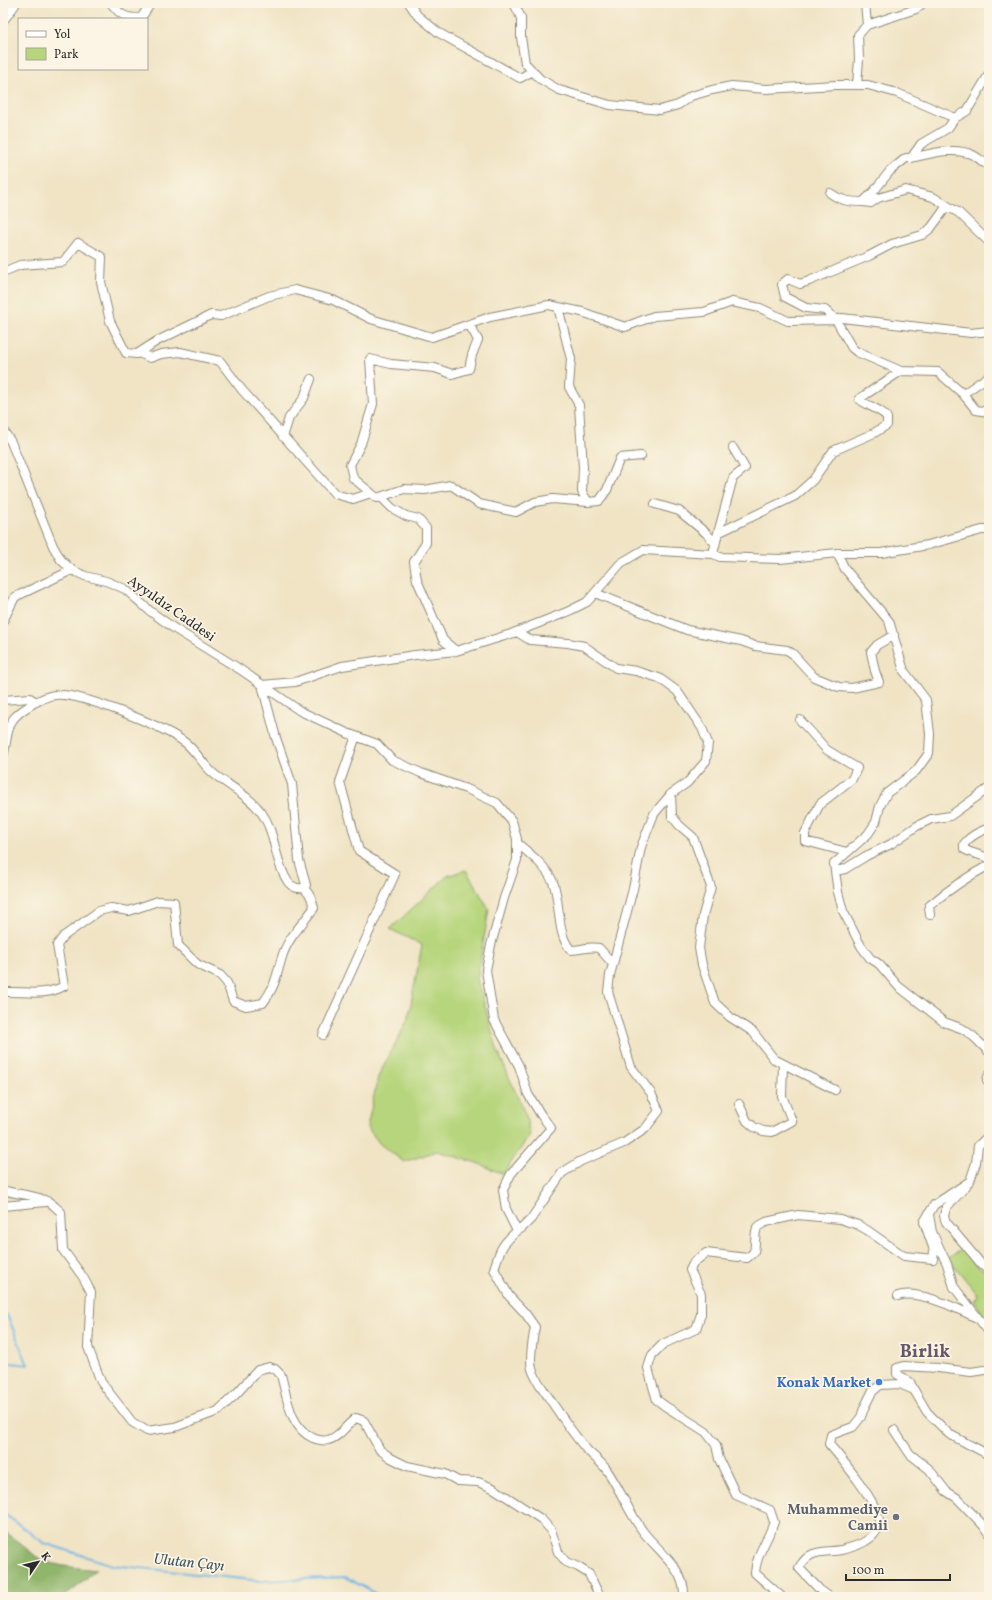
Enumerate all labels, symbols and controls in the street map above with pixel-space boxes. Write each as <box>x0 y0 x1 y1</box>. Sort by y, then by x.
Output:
legend <box>18 18 148 70</box>
text: Yol <box>54 27 71 43</box>
text: Park <box>54 47 79 63</box>
street label: Ayyıldız Caddesi <box>123 572 219 647</box>
district label: Birlik <box>900 1340 950 1365</box>
place label: Konak Market <box>777 1374 871 1393</box>
marker: Konak Market <box>874 1377 884 1387</box>
place label: Muhammediye Camii <box>787 1501 888 1536</box>
marker: Muhammediye Camii <box>891 1512 901 1522</box>
north arrow <box>18 1542 58 1582</box>
water label: Ulutan Çayı <box>153 1549 225 1578</box>
text: K <box>37 1550 53 1565</box>
scale bar <box>846 1556 950 1582</box>
text: 100 m <box>852 1563 885 1579</box>

